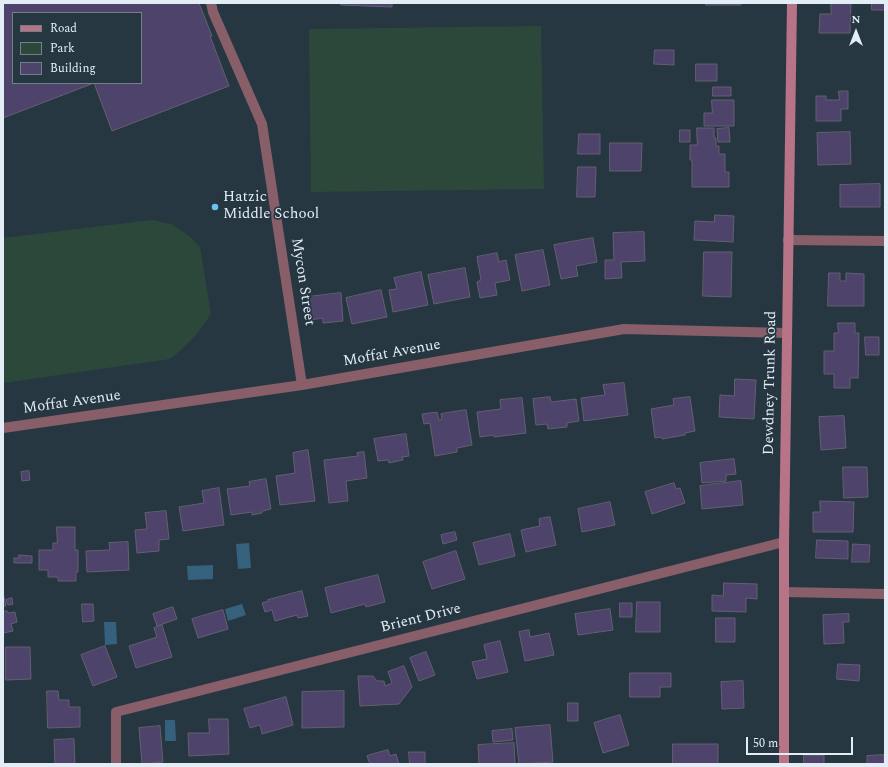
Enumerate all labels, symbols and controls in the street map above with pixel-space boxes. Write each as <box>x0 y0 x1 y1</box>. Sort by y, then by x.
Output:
text: N <box>852 11 860 28</box>
legend <box>12 12 142 84</box>
north arrow <box>836 12 876 52</box>
text: Road <box>50 19 77 38</box>
text: Park <box>50 39 75 58</box>
text: Building <box>50 59 96 78</box>
place label: Hatzic Middle School <box>223 189 319 224</box>
marker: Hatzic Middle School <box>210 202 220 212</box>
street label: Mycon Street <box>286 237 318 327</box>
street label: Dewdney Trunk Road <box>761 311 781 455</box>
street label: Moffat Avenue <box>342 337 442 371</box>
street label: Moffat Avenue <box>22 387 122 419</box>
street label: Brient Drive <box>379 600 463 638</box>
scale bar <box>748 729 855 755</box>
text: 50 m <box>753 734 778 753</box>

